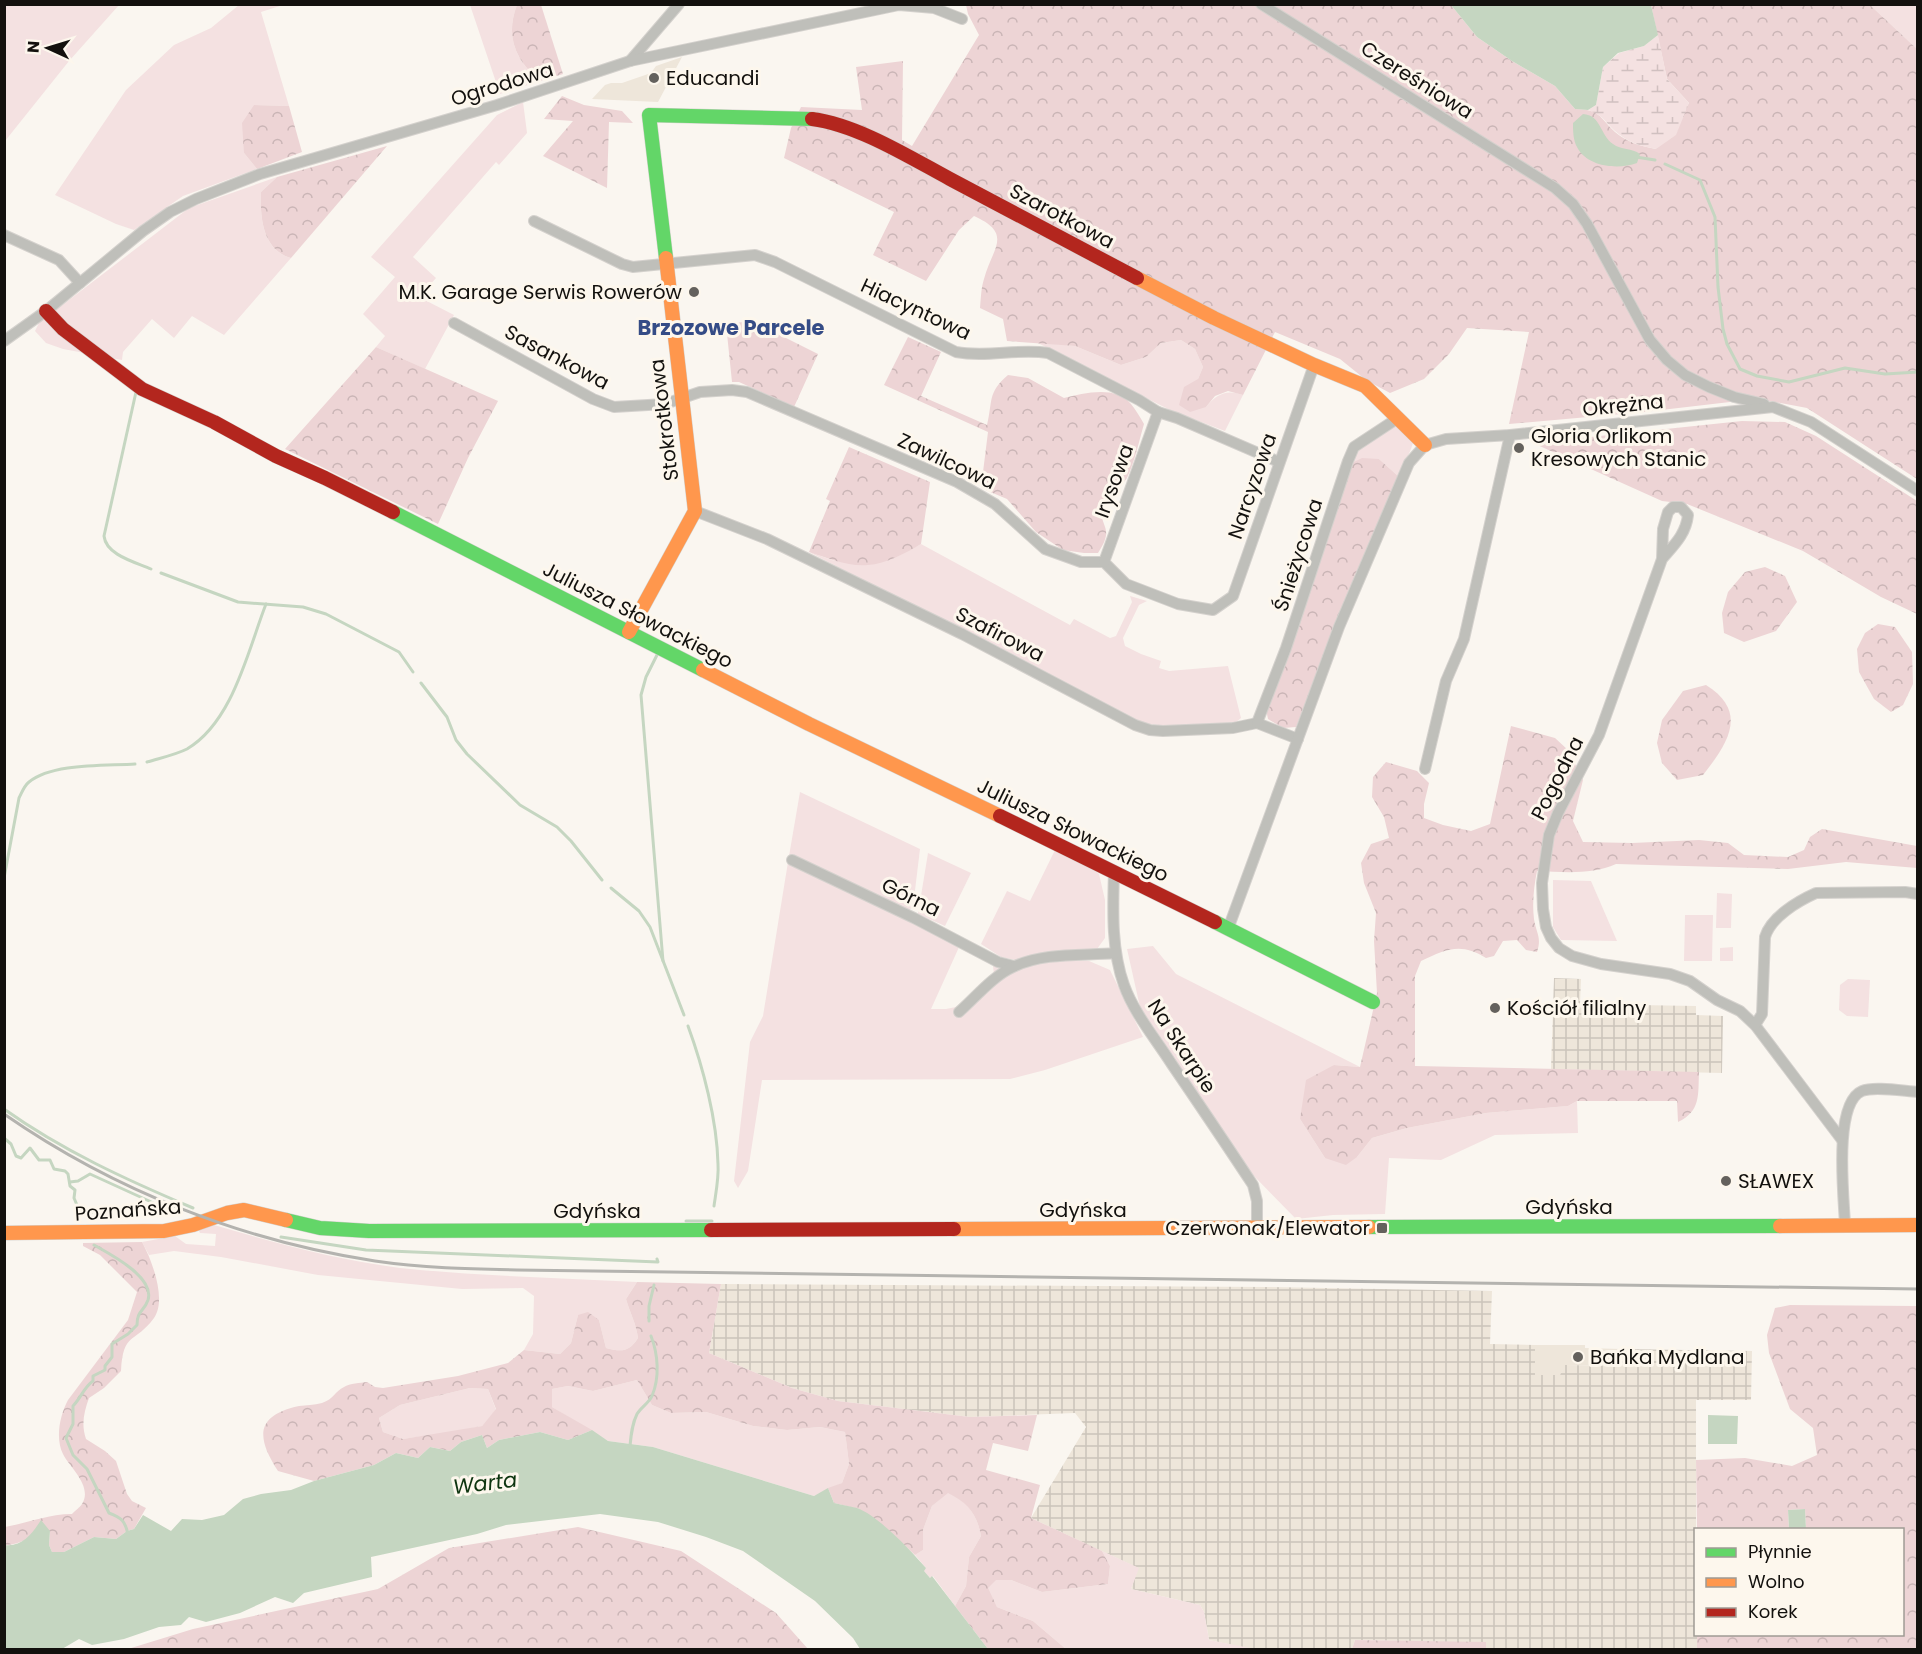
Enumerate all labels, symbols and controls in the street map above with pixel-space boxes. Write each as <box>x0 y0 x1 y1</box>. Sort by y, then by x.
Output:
north arrow <box>18 18 78 78</box>
street label: Czereśniowa <box>1355 34 1479 126</box>
text: N <box>22 40 45 54</box>
street label: Ogrodowa <box>447 55 557 113</box>
place label: Educandi <box>666 64 759 92</box>
marker: Educandi <box>647 71 661 85</box>
street label: Szarotkowa <box>1005 177 1119 255</box>
street label: Hiacyntowa <box>856 271 976 347</box>
place label: M.K. Garage Serwis Rowerów <box>399 278 683 306</box>
marker: M.K. Garage Serwis Rowerów <box>687 285 701 299</box>
district label: Brzozowe Parcele <box>637 313 825 342</box>
street label: Sasankowa <box>500 318 614 396</box>
street label: Stokrotkowa <box>643 357 685 483</box>
street label: Okrężna <box>1581 387 1665 423</box>
place label: Gloria Orlikom Kresowych Stanic <box>1531 422 1706 473</box>
street label: Zawilcowa <box>893 426 1001 496</box>
street label: Narcyzowa <box>1221 429 1283 543</box>
street label: Irysowa <box>1088 440 1140 522</box>
marker: Gloria Orlikom Kresowych Stanic <box>1512 441 1526 455</box>
street label: Śnieżycowa <box>1267 495 1329 615</box>
street label: Juliusza Słowackiego <box>538 555 738 675</box>
street label: Szafirowa <box>951 600 1049 668</box>
street label: Pogodna <box>1524 731 1590 825</box>
street label: Juliusza Słowackiego <box>972 771 1174 889</box>
street label: Górna <box>877 871 945 923</box>
street label: Na Skarpie <box>1141 994 1223 1098</box>
place label: Kościół filialny <box>1507 994 1646 1022</box>
marker: Kościół filialny <box>1488 1001 1502 1015</box>
place label: SŁAWEX <box>1738 1167 1814 1195</box>
marker: SŁAWEX <box>1719 1174 1733 1188</box>
street label: Poznańska <box>74 1192 182 1228</box>
street label: Gdyńska <box>1525 1193 1613 1221</box>
street label: Gdyńska <box>1039 1196 1127 1224</box>
street label: Gdyńska <box>553 1197 641 1225</box>
place label: Czerwonak/Elewator <box>1165 1214 1370 1242</box>
marker: Czerwonak/Elewator <box>1375 1221 1389 1235</box>
place label: Bańka Mydlana <box>1590 1343 1745 1371</box>
marker: Bańka Mydlana <box>1571 1350 1585 1364</box>
water label: Warta <box>451 1465 519 1501</box>
legend <box>1694 1528 1904 1636</box>
text: Płynnie <box>1748 1539 1812 1564</box>
text: Wolno <box>1748 1569 1805 1594</box>
text: Korek <box>1748 1599 1798 1624</box>

